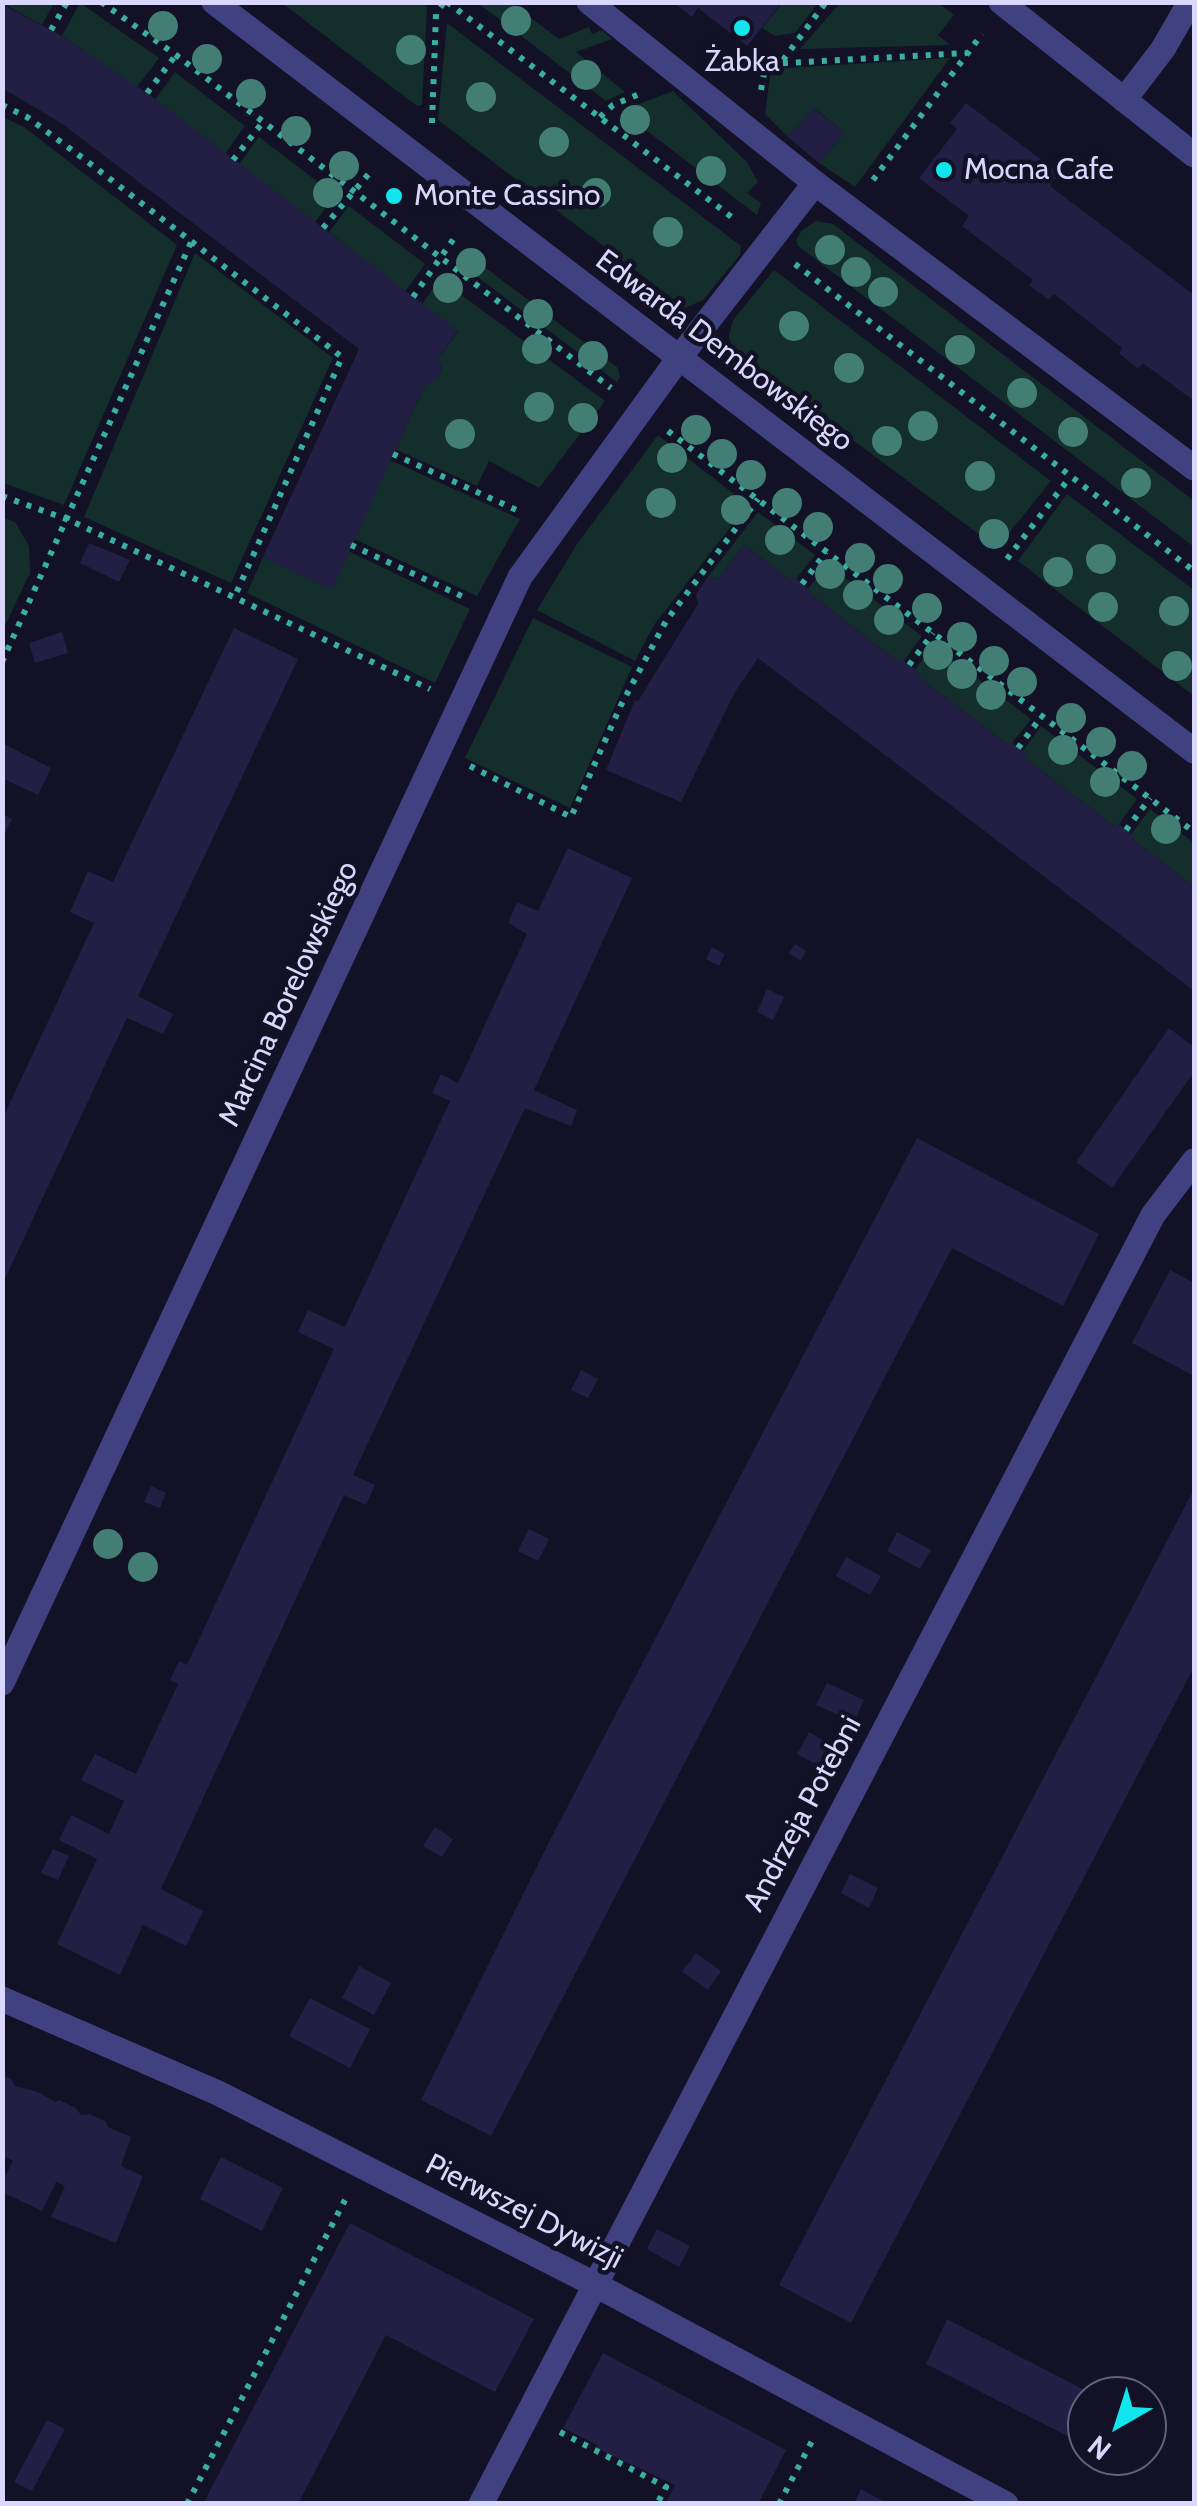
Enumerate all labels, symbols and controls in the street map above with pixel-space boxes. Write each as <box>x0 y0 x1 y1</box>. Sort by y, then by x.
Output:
marker: Żabka <box>731 17 753 39</box>
place label: Żabka <box>704 44 780 80</box>
place label: Mocna Cafe <box>964 152 1114 188</box>
marker: Mocna Cafe <box>933 159 955 181</box>
place label: Monte Cassino <box>414 178 600 214</box>
marker: Monte Cassino <box>383 185 405 207</box>
street label: Edwarda Dembowskiego <box>588 243 860 459</box>
street label: Marcina Borelowskiego <box>212 856 366 1132</box>
street label: Andrzeja Potebni <box>736 1710 870 1918</box>
street label: Pierwszej Dywizji <box>419 2147 629 2277</box>
north arrow <box>1067 2376 1167 2476</box>
text: N <box>1081 2428 1118 2467</box>

